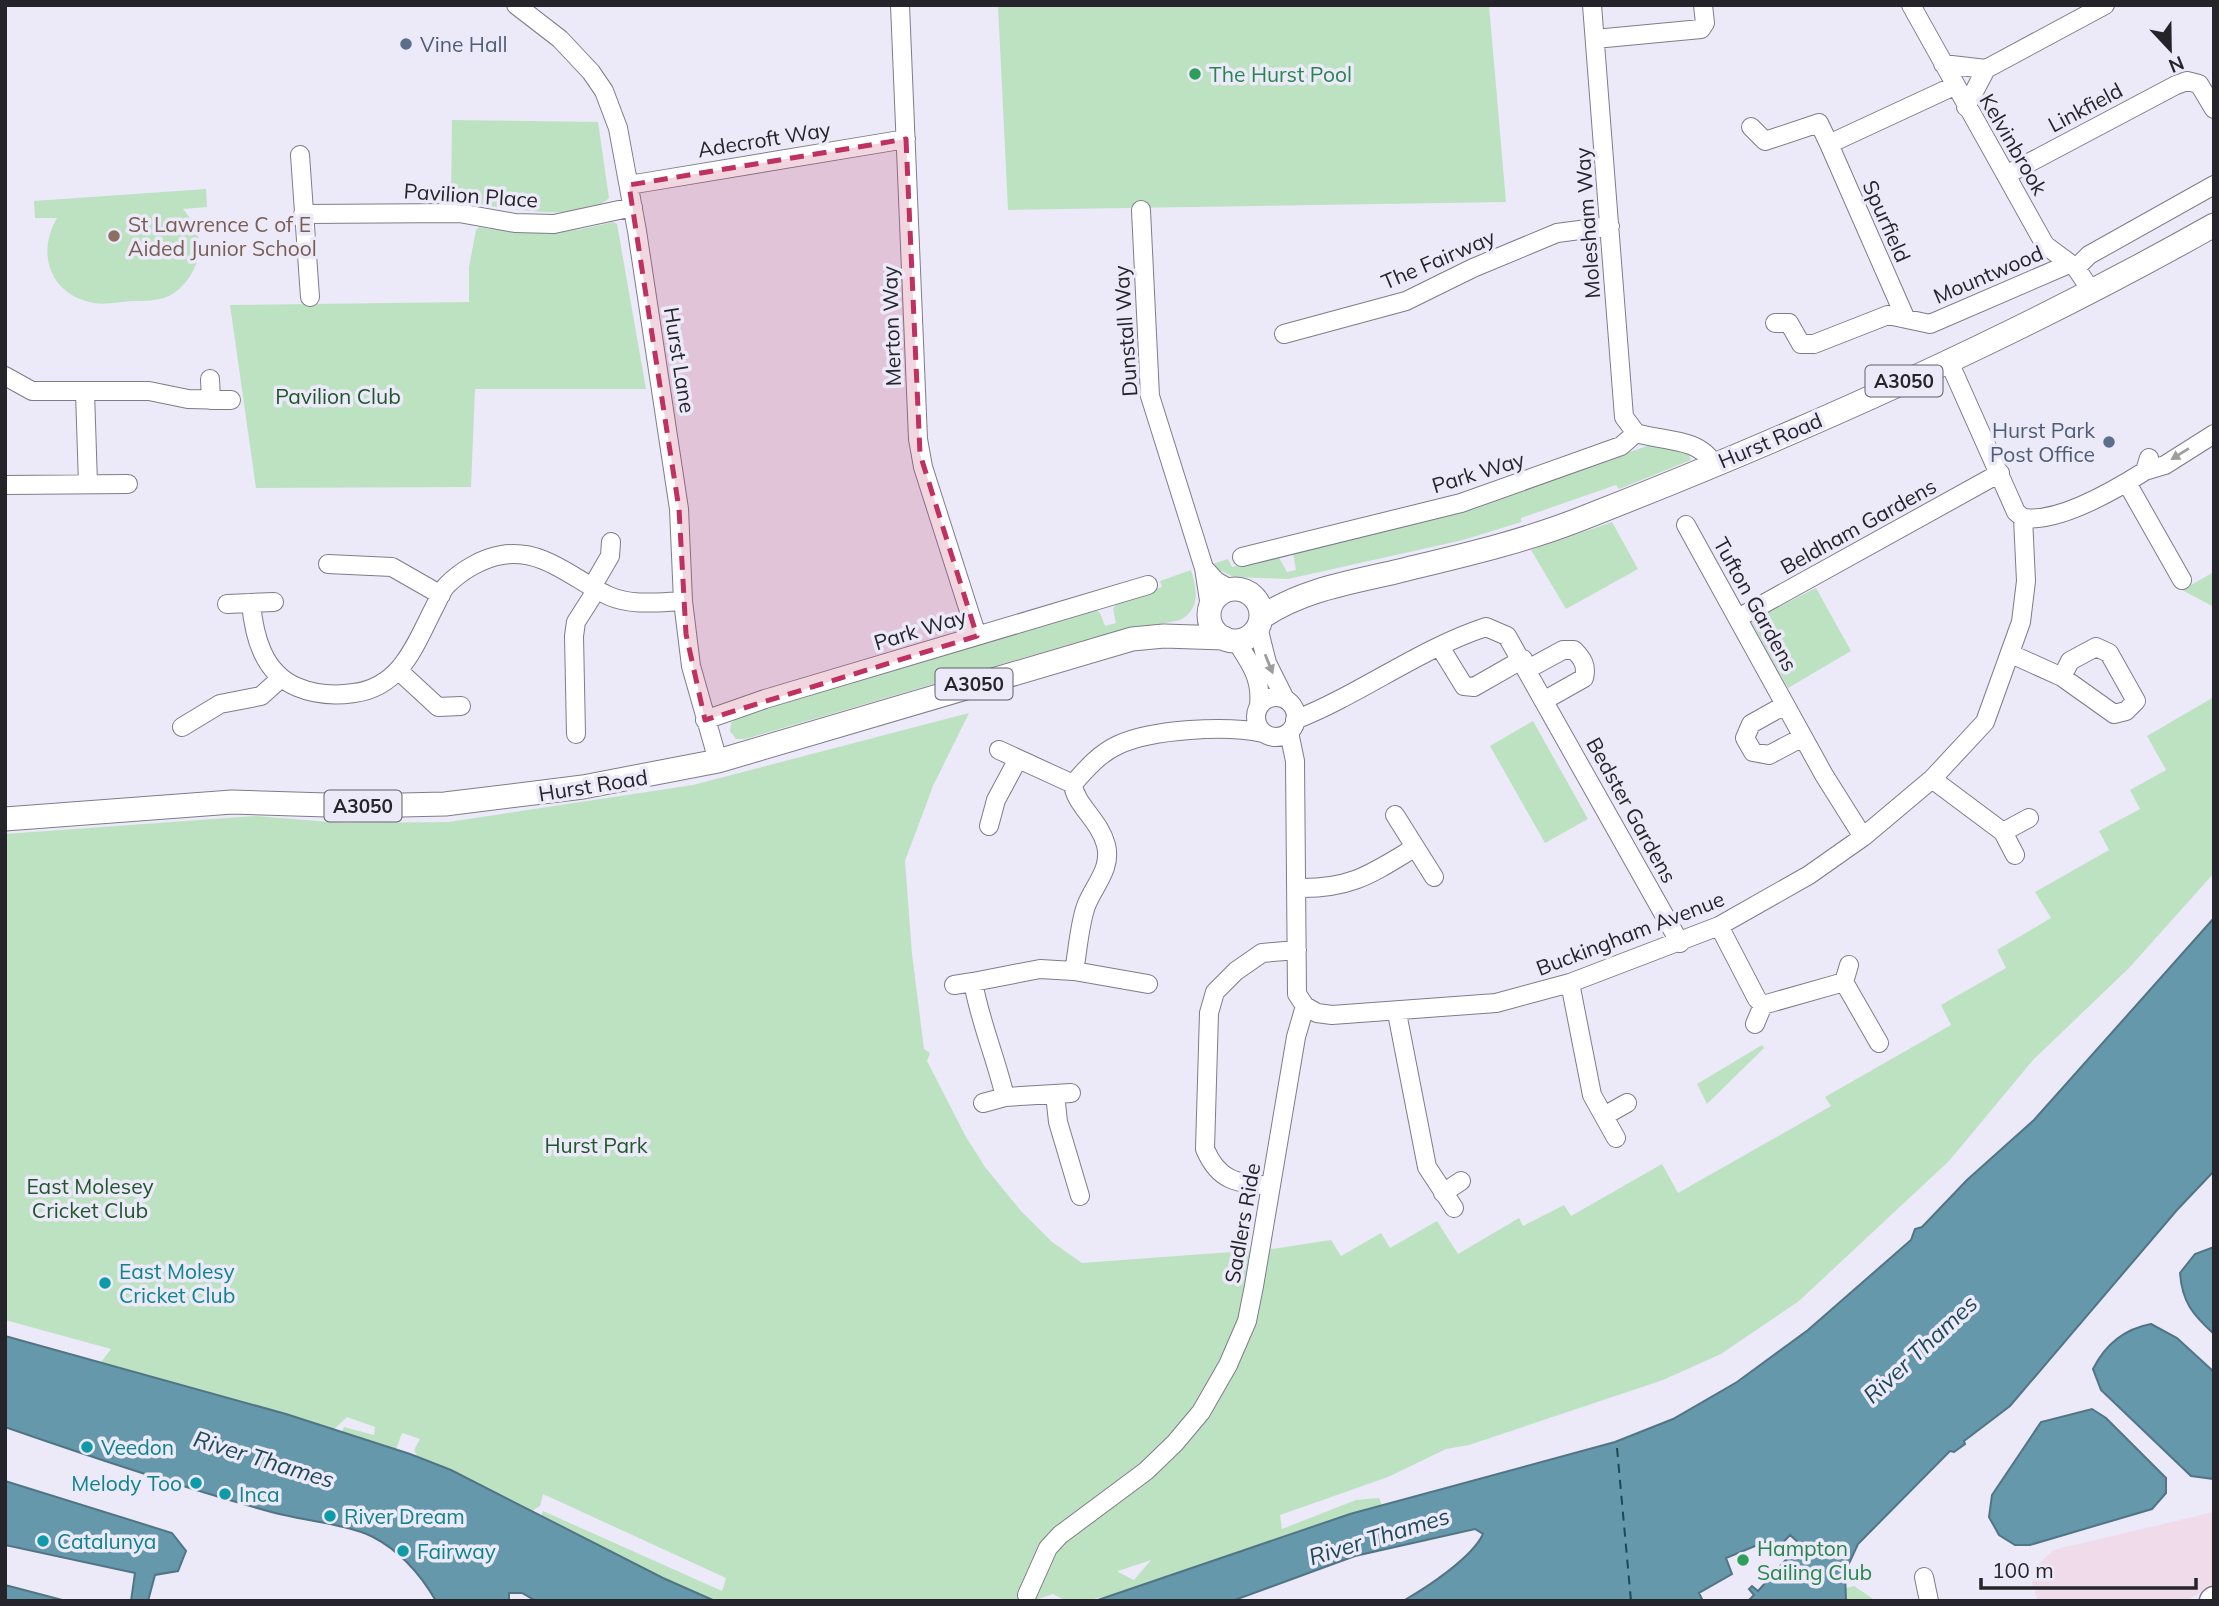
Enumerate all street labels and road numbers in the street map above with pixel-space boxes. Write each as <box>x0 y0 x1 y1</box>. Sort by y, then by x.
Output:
street label: Linkfield <box>2043 77 2127 137</box>
street label: Kelvinbrook <box>1975 89 2054 200</box>
street label: Adecroft Way <box>696 116 832 162</box>
street label: Molesham Way <box>1569 147 1605 299</box>
street label: Spurfield <box>1857 176 1917 266</box>
street label: Pavilion Place <box>403 177 539 213</box>
street label: The Fairway <box>1377 223 1499 295</box>
street label: Mountwood <box>1929 239 2047 309</box>
street label: Dunstall Way <box>1107 264 1143 398</box>
street label: Merton Way <box>876 265 906 387</box>
street label: Hurst Lane <box>659 305 701 415</box>
road number: A3050 <box>1866 366 1942 396</box>
street label: Hurst Road <box>1714 406 1826 474</box>
street label: Park Way <box>1429 446 1527 498</box>
street label: Beldham Gardens <box>1775 472 1941 580</box>
street label: Tufton Gardens <box>1708 532 1804 676</box>
street label: Park Way <box>871 603 969 655</box>
road number: A3050 <box>936 668 1012 699</box>
street label: Bedster Gardens <box>1581 733 1683 887</box>
street label: Hurst Road <box>536 764 650 806</box>
road number: A3050 <box>324 790 402 821</box>
street label: Buckingham Avenue <box>1532 885 1728 981</box>
street label: Sadlers Ride <box>1219 1161 1265 1285</box>

